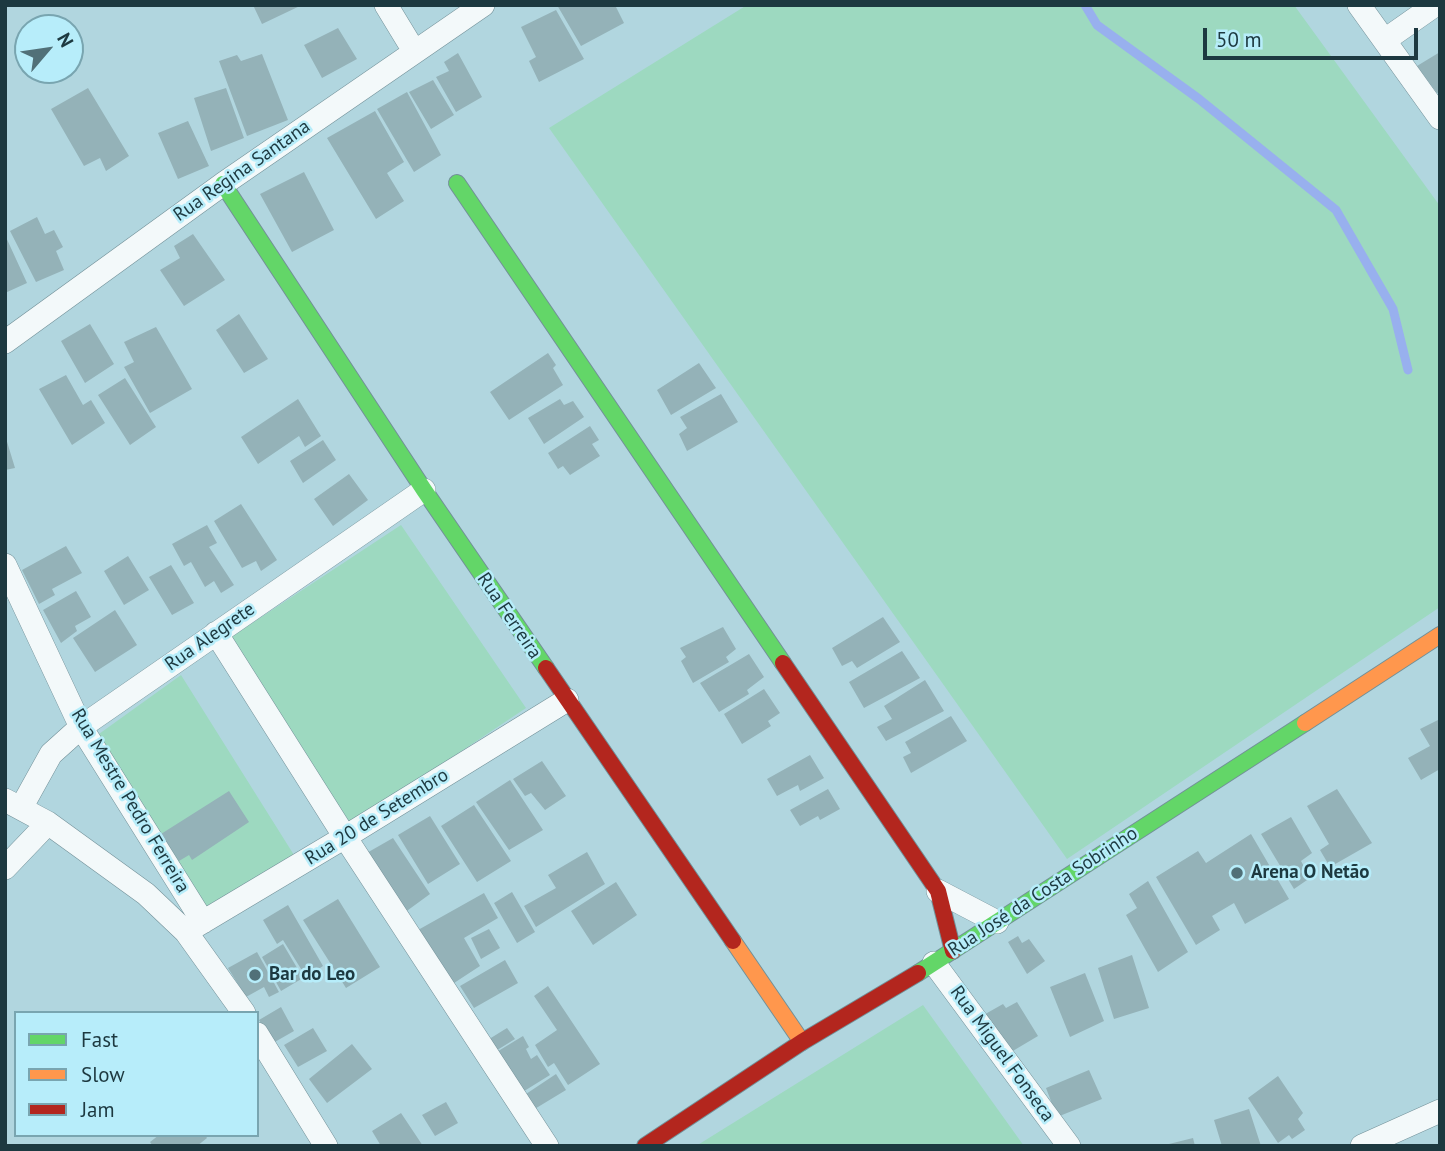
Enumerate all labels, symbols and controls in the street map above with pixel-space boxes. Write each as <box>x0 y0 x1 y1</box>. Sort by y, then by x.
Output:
north arrow <box>14 14 84 84</box>
scale bar <box>1207 14 1422 58</box>
text: 50 m <box>1216 26 1262 53</box>
text: N <box>52 29 79 51</box>
street label: Rua Regina Santana <box>169 115 315 227</box>
street label: Rua Ferreira <box>472 569 546 663</box>
street label: Rua Alegrete <box>161 598 259 676</box>
street label: Rua Mestre Pedro Ferreira <box>66 705 194 897</box>
street label: Rua 20 de Setembro <box>301 764 453 870</box>
street label: Rua José da Costa Sobrinho <box>944 822 1142 962</box>
place label: Arena O Netão <box>1251 862 1369 884</box>
marker: Arena O Netão <box>1229 865 1245 881</box>
place label: Bar do Leo <box>269 964 355 986</box>
marker: Bar do Leo <box>247 967 263 983</box>
street label: Rua Miguel Fonseca <box>945 982 1059 1126</box>
legend <box>14 1011 259 1137</box>
text: Fast <box>81 1026 118 1053</box>
text: Slow <box>81 1061 125 1088</box>
text: Jam <box>81 1096 115 1123</box>

